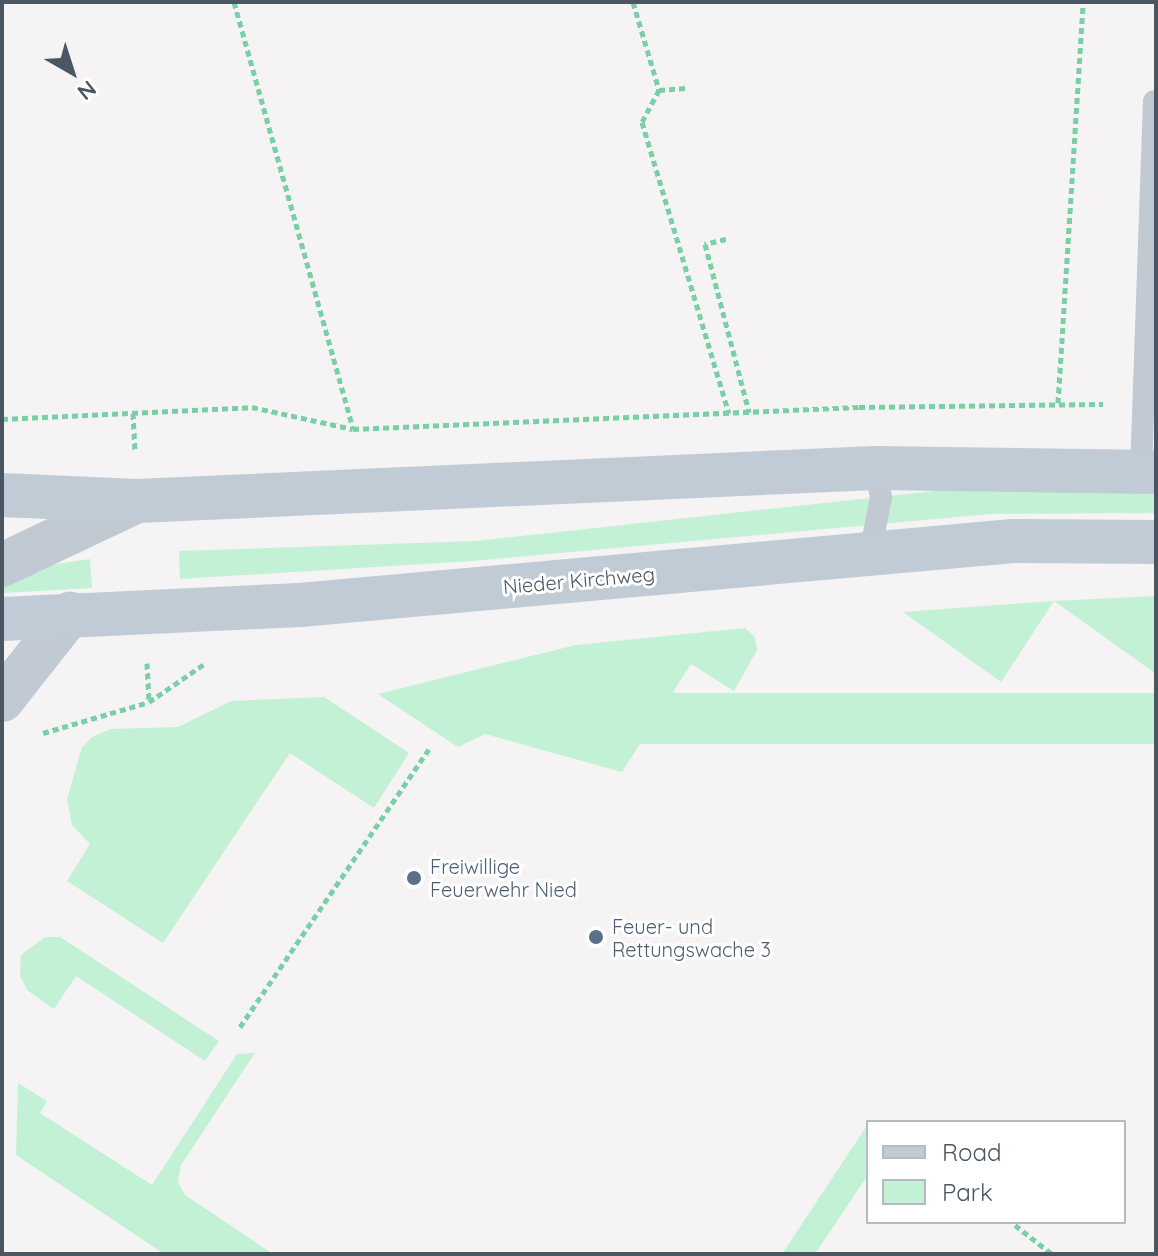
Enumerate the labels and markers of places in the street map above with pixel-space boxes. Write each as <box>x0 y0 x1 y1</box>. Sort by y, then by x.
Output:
place label: Freiwillige Feuerwehr Nied <box>430 854 577 901</box>
marker: Freiwillige Feuerwehr Nied <box>405 869 423 887</box>
place label: Feuer- und Rettungswache 3 <box>612 914 771 961</box>
marker: Feuer- und Rettungswache 3 <box>587 928 605 946</box>

